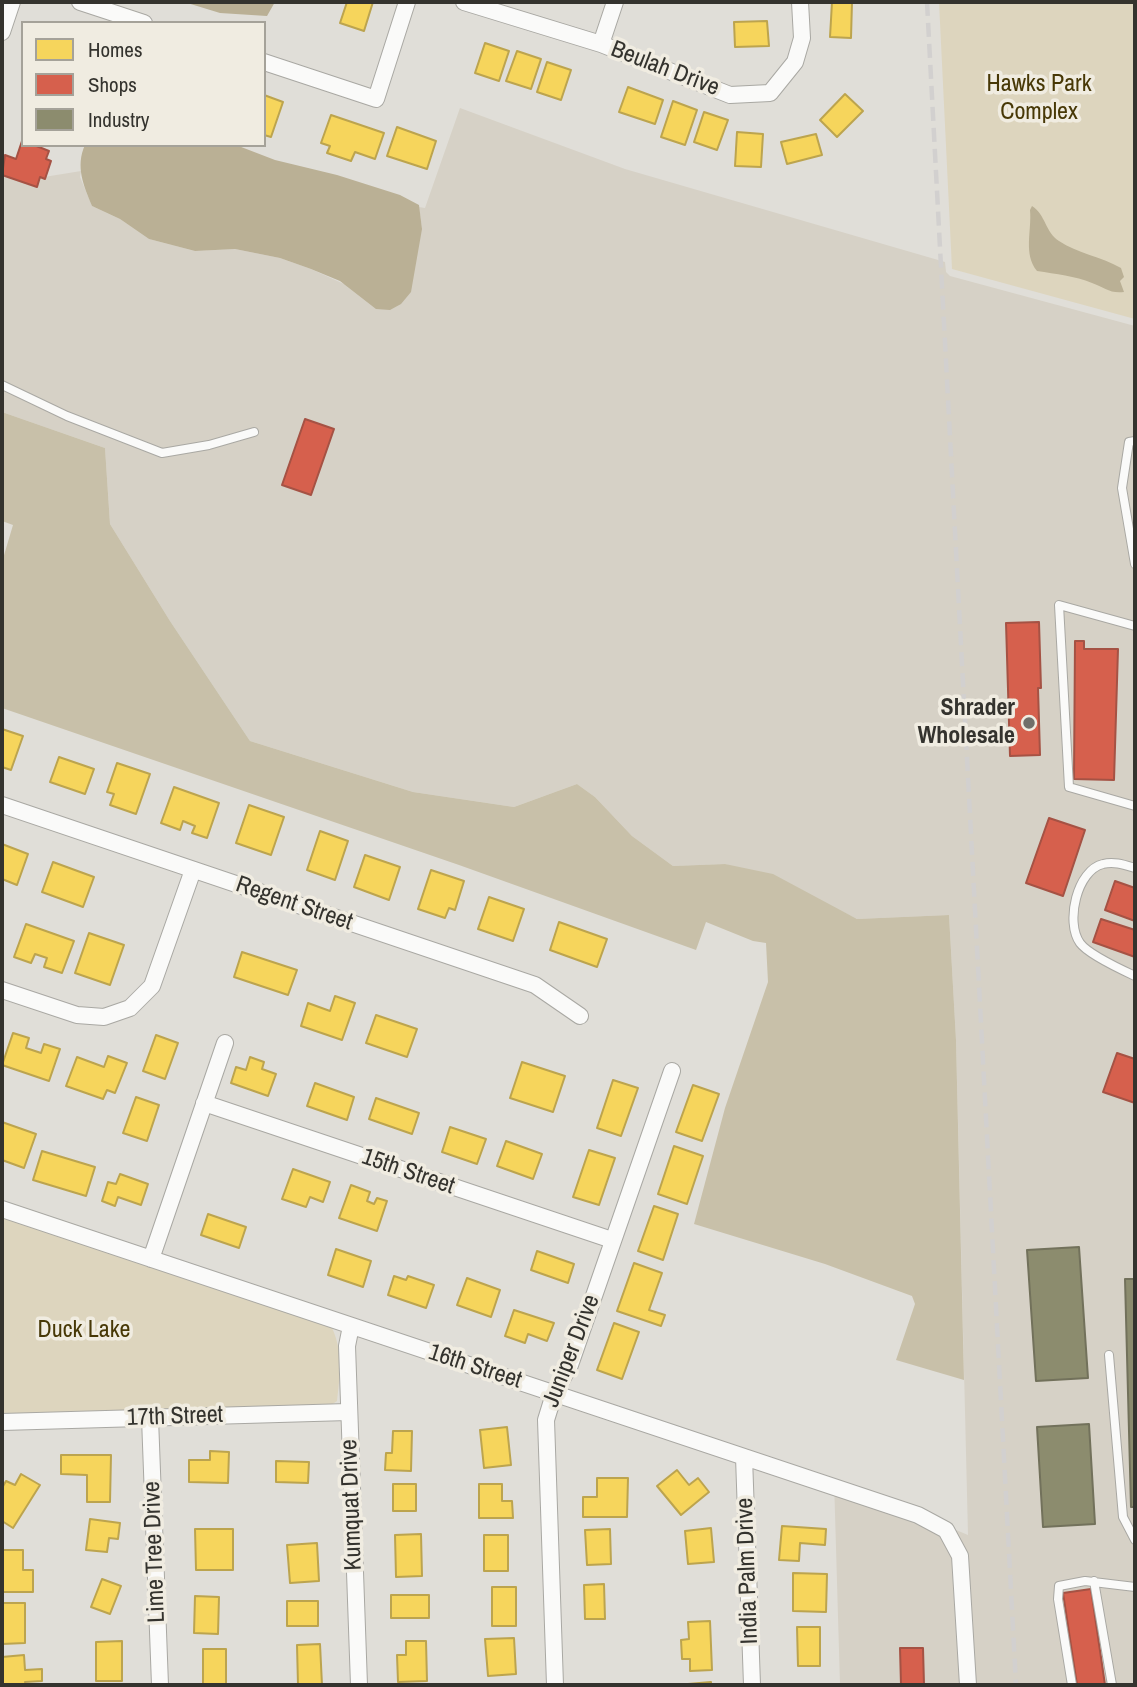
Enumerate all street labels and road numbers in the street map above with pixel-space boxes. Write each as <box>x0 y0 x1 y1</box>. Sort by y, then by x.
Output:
street label: Beulah Drive <box>607 35 723 103</box>
street label: Regent Street <box>232 871 356 937</box>
street label: 15th Street <box>358 1143 458 1201</box>
street label: Juniper Drive <box>537 1291 607 1411</box>
street label: 16th Street <box>425 1338 525 1396</box>
street label: 17th Street <box>126 1401 224 1433</box>
street label: Kumquat Drive <box>335 1439 369 1571</box>
street label: Lime Tree Drive <box>138 1481 172 1623</box>
street label: India Palm Drive <box>731 1497 765 1645</box>

